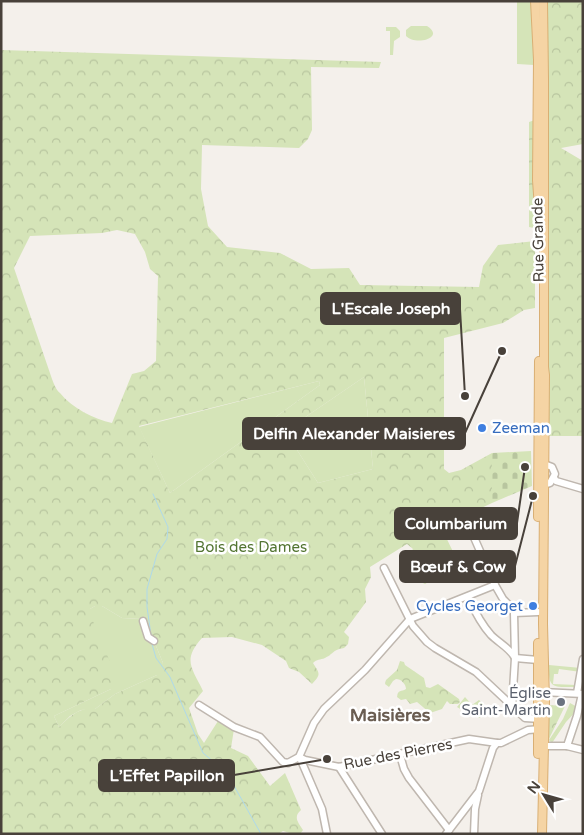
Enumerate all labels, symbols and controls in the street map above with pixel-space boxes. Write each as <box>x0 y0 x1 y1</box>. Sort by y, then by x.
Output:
street label: Rue Grande <box>528 197 548 283</box>
callout: L'Escale Joseph <box>321 293 460 324</box>
text: L'Escale Joseph <box>331 299 451 319</box>
callout: Delfin Alexander Maisieres <box>243 418 465 449</box>
place label: Zeeman <box>492 419 550 437</box>
marker: Zeeman <box>476 422 488 434</box>
text: Delfin Alexander Maisieres <box>253 424 455 444</box>
callout: Columbarium <box>395 508 517 539</box>
text: Columbarium <box>405 514 507 534</box>
park label: Bois des Dames <box>195 538 307 556</box>
callout: Bœuf & Cow <box>400 551 515 582</box>
text: Bœuf & Cow <box>410 557 506 577</box>
place label: Cycles Georget <box>416 597 523 615</box>
marker: Cycles Georget <box>527 600 539 612</box>
place label: Église Saint-Martin <box>462 684 551 719</box>
marker: Église Saint-Martin <box>555 696 567 708</box>
district label: Maisières <box>350 704 431 726</box>
street label: Rue des Pierres <box>342 735 454 773</box>
callout: L’Effet Papillon <box>99 760 234 791</box>
text: L’Effet Papillon <box>109 766 225 786</box>
north arrow <box>519 770 569 820</box>
text: N <box>524 778 544 797</box>

